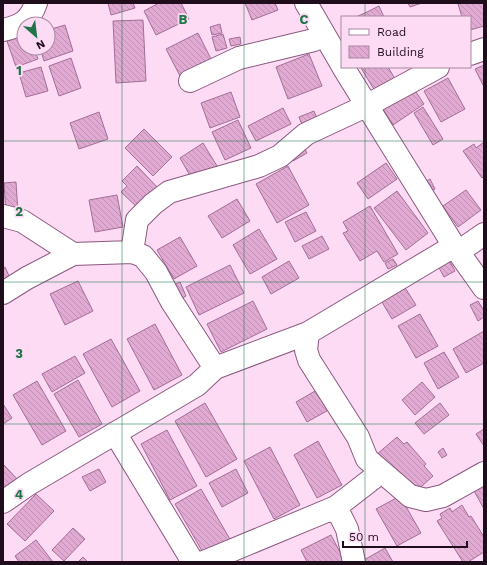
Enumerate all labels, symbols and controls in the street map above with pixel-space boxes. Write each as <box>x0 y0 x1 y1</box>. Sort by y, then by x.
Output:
text: B <box>179 12 188 27</box>
text: C <box>300 12 309 27</box>
north arrow <box>16 16 56 56</box>
legend <box>341 16 471 68</box>
text: Road <box>377 25 406 39</box>
text: N <box>34 37 47 52</box>
text: Building <box>377 45 424 59</box>
text: 1 <box>16 63 22 78</box>
text: 2 <box>15 204 23 219</box>
text: 3 <box>15 346 23 361</box>
text: 4 <box>15 487 24 502</box>
scale bar <box>343 523 467 549</box>
text: 50 m <box>349 530 379 544</box>

